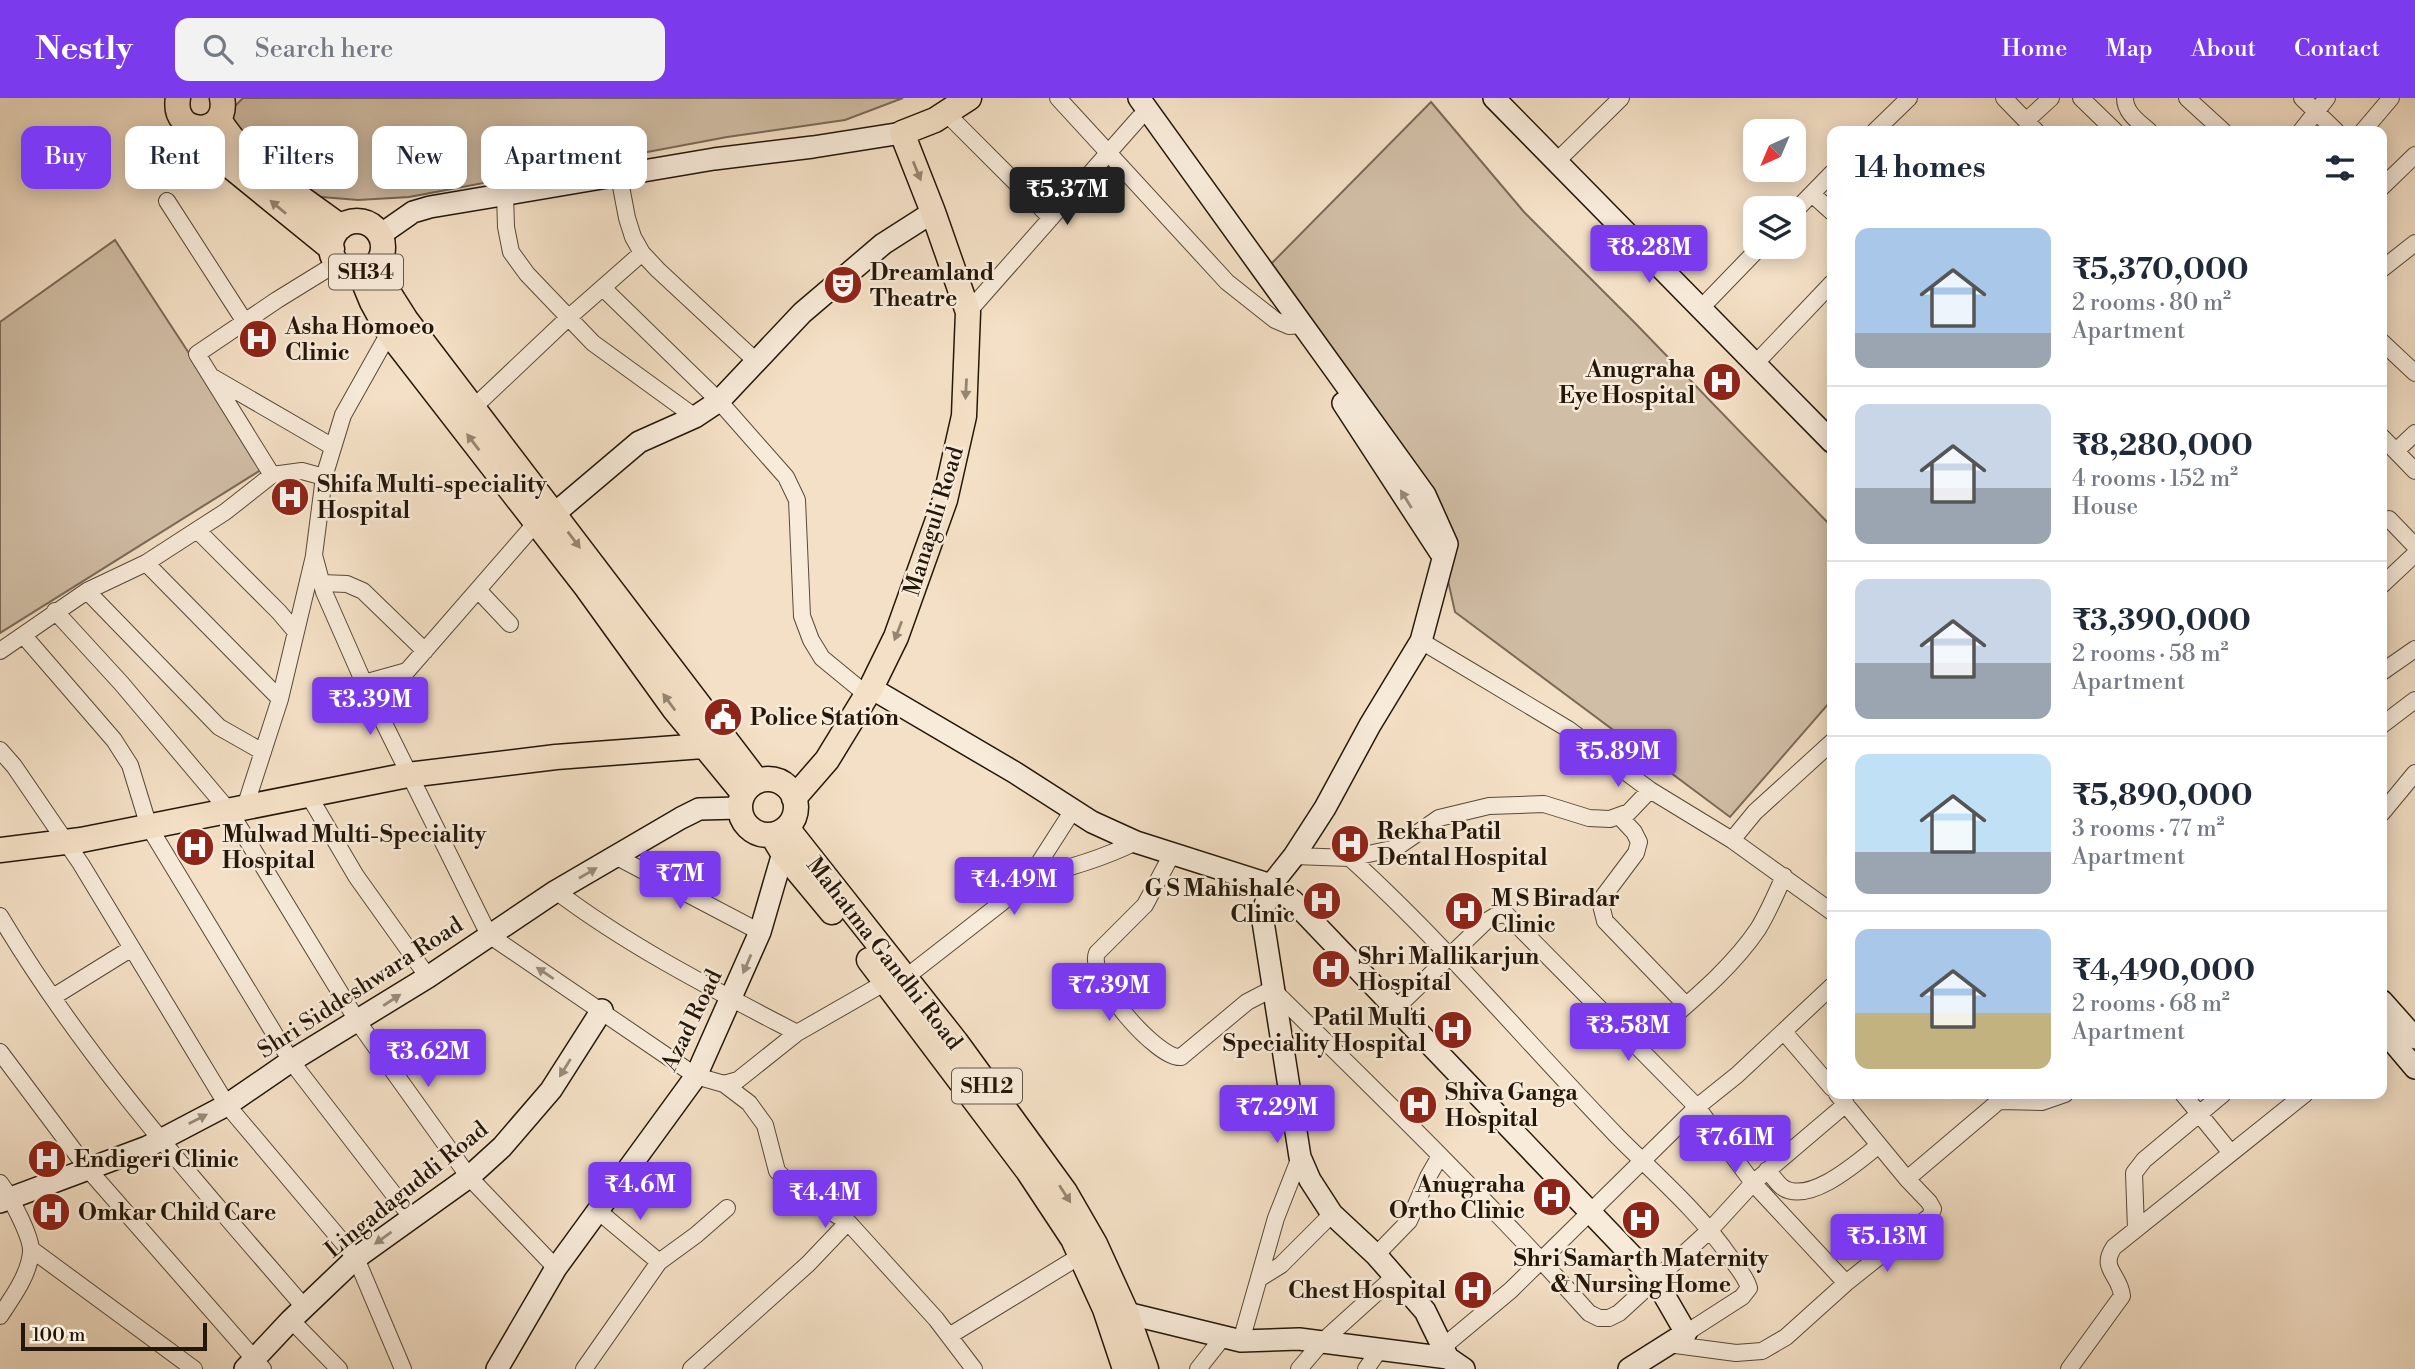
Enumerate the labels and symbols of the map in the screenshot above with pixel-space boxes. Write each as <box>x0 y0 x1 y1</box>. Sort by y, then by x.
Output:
north arrow <box>1743 119 1806 182</box>
one-way arrow <box>911 161 922 182</box>
pin: ₹5.37M <box>1010 167 1124 227</box>
one-way arrow <box>269 199 287 215</box>
pin: ₹8.28M <box>1592 226 1706 285</box>
road number: SH34 <box>329 254 403 290</box>
place label: Dreamland Theatre <box>870 259 995 313</box>
theatre icon: Dreamland Theatre <box>822 264 864 306</box>
place label: Asha Homoeo Clinic <box>284 313 435 367</box>
hospital icon: Asha Homoeo Clinic <box>237 318 279 360</box>
place label: Anugraha Eye Hospital <box>1559 356 1696 410</box>
hospital icon: Anugraha Eye Hospital <box>1701 361 1743 403</box>
one-way arrow <box>960 379 971 401</box>
one-way arrow <box>465 434 480 452</box>
street label: Managuli Road <box>898 443 970 599</box>
place label: Shifa Multi-speciality Hospital <box>317 471 547 525</box>
hospital icon: Shifa Multi-speciality Hospital <box>269 476 311 518</box>
one-way arrow <box>1399 490 1412 509</box>
one-way arrow <box>566 530 581 548</box>
one-way arrow <box>892 620 903 641</box>
pin: ₹3.39M <box>313 678 427 737</box>
one-way arrow <box>663 693 677 711</box>
public building icon: Police Station <box>702 696 744 738</box>
place label: Police Station <box>750 704 899 732</box>
pin: ₹5.89M <box>1561 730 1675 789</box>
place label: Rekha Patil Dental Hospital <box>1377 818 1548 872</box>
place label: Mulwad Multi-Speciality Hospital <box>222 821 487 875</box>
hospital icon: Rekha Patil Dental Hospital <box>1329 823 1371 865</box>
hospital icon: Mulwad Multi-Speciality Hospital <box>174 826 216 868</box>
pin: ₹7M <box>646 852 714 911</box>
street label: Mahatma Gandhi Road <box>800 852 968 1056</box>
pin: ₹4.49M <box>957 858 1071 917</box>
one-way arrow <box>579 867 598 879</box>
place label: G S Mahishale Clinic <box>1145 875 1295 929</box>
hospital icon: G S Mahishale Clinic <box>1301 880 1343 922</box>
place label: M S Biradar Clinic <box>1491 885 1620 939</box>
hospital icon: M S Biradar Clinic <box>1443 890 1485 932</box>
street label: Shri Siddeshwara Road <box>253 911 468 1065</box>
place label: Shri Mallikarjun Hospital <box>1358 943 1539 997</box>
hospital icon: Shri Mallikarjun Hospital <box>1310 948 1352 990</box>
one-way arrow <box>741 954 752 975</box>
pin: ₹7.39M <box>1052 964 1166 1023</box>
street label: Azad Road <box>655 965 729 1077</box>
one-way arrow <box>536 966 555 979</box>
one-way arrow <box>382 994 401 1007</box>
place label: Patil Multi Speciality Hospital <box>1223 1004 1426 1058</box>
pin: ₹3.58M <box>1571 1004 1685 1063</box>
hospital icon: Patil Multi Speciality Hospital <box>1432 1009 1474 1051</box>
pin: ₹3.62M <box>371 1030 485 1089</box>
one-way arrow <box>559 1058 572 1078</box>
road number: SH12 <box>952 1068 1022 1104</box>
place label: Shiva Ganga Hospital <box>1445 1079 1578 1133</box>
hospital icon: Shiva Ganga Hospital <box>1397 1084 1439 1126</box>
pin: ₹7.29M <box>1220 1086 1334 1145</box>
one-way arrow <box>188 1114 208 1125</box>
street label: Lingadaguddi Road <box>319 1115 494 1264</box>
pin: ₹7.61M <box>1678 1116 1792 1175</box>
hospital icon: Endigeri Clinic <box>26 1138 68 1180</box>
place label: Endigeri Clinic <box>74 1146 239 1174</box>
pin: ₹4.6M <box>591 1162 689 1222</box>
pin: ₹4.4M <box>776 1170 874 1230</box>
place label: Anugraha Ortho Clinic <box>1389 1171 1526 1225</box>
hospital icon: Anugraha Ortho Clinic <box>1531 1176 1573 1218</box>
one-way arrow <box>1058 1185 1072 1203</box>
hospital icon: Omkar Child Care <box>30 1191 72 1233</box>
place label: Omkar Child Care <box>78 1199 276 1227</box>
hospital icon: Shri Samarth Maternity & Nursing Home <box>1620 1199 1662 1241</box>
pin: ₹5.13M <box>1830 1214 1944 1274</box>
one-way arrow <box>374 1231 392 1245</box>
place label: Shri Samarth Maternity & Nursing Home <box>1513 1245 1769 1299</box>
hospital icon: Chest Hospital <box>1452 1269 1494 1311</box>
place label: Chest Hospital <box>1288 1277 1446 1305</box>
scale bar <box>21 1320 206 1352</box>

